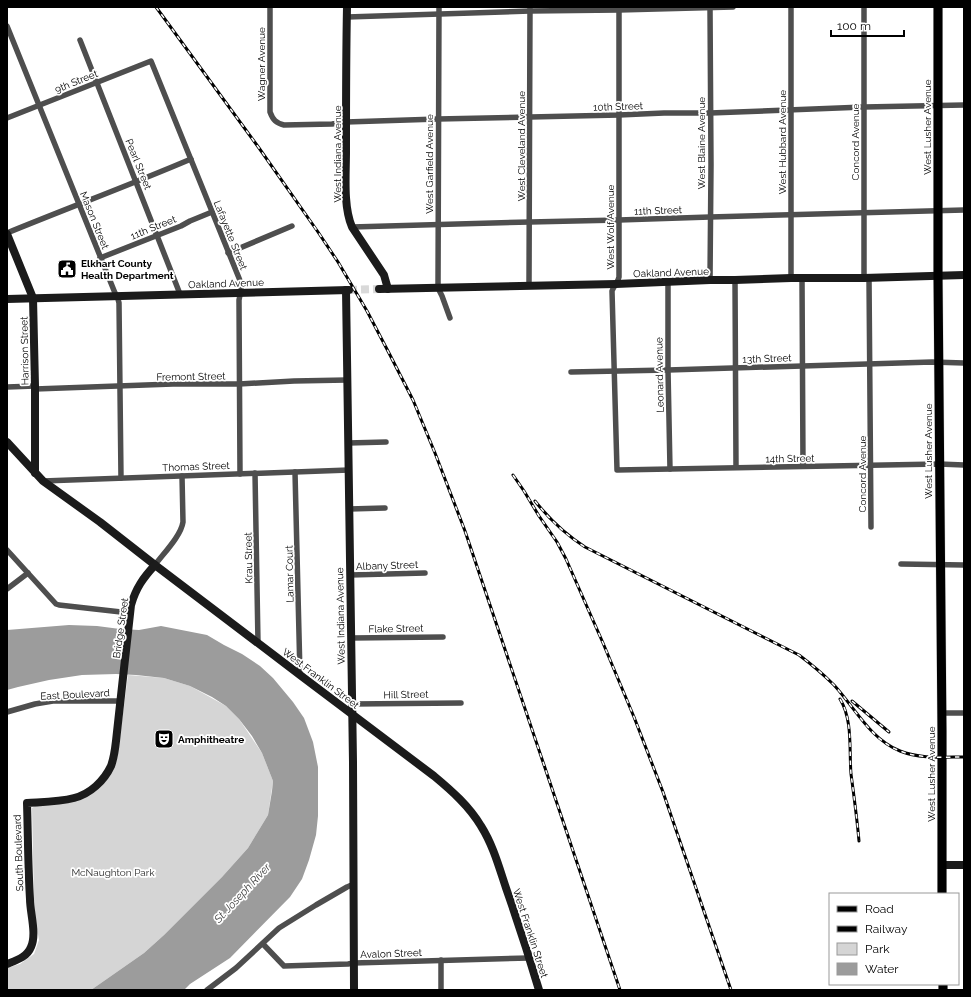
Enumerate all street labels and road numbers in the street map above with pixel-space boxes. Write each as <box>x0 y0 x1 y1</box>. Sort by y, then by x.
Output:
street label: Wagner Avenue <box>256 27 267 101</box>
street label: 9th Street <box>53 68 100 95</box>
street label: West Lusher Avenue <box>922 79 933 175</box>
street label: West Hubbard Avenue <box>777 90 788 194</box>
street label: West Cleveland Avenue <box>516 91 527 201</box>
street label: West Blaine Avenue <box>696 97 707 189</box>
street label: 10th Street <box>593 100 644 113</box>
street label: Concord Avenue <box>850 103 861 180</box>
street label: West Indiana Avenue <box>332 105 343 203</box>
street label: West Garfield Avenue <box>424 114 435 214</box>
street label: Pearl Street <box>123 137 154 192</box>
street label: West Wolf Avenue <box>605 184 616 269</box>
street label: Mason Street <box>78 190 111 251</box>
street label: Lafayette Street <box>212 199 250 272</box>
street label: 11th Street <box>634 204 683 217</box>
street label: 11th Street <box>129 213 178 242</box>
street label: Oakland Avenue <box>633 266 709 279</box>
street label: Oakland Avenue <box>188 277 264 290</box>
street label: Harrison Street <box>18 316 31 386</box>
street label: Leonard Avenue <box>653 337 666 413</box>
street label: 13th Street <box>742 352 792 365</box>
street label: Fremont Street <box>156 370 226 383</box>
street label: West Lusher Avenue <box>923 403 934 499</box>
street label: Concord Avenue <box>857 435 868 512</box>
street label: 14th Street <box>765 453 815 464</box>
street label: Thomas Street <box>162 460 231 473</box>
street label: Krau Street <box>243 531 254 584</box>
street label: Lamar Court <box>283 545 295 603</box>
street label: Albany Street <box>356 559 419 572</box>
street label: West Indiana Avenue <box>334 567 347 665</box>
street label: Bridge Street <box>111 597 130 659</box>
street label: Flake Street <box>368 623 424 634</box>
street label: West Franklin Street <box>280 646 362 711</box>
street label: East Boulevard <box>40 687 110 702</box>
street label: Hill Street <box>383 689 429 700</box>
street label: West Lusher Avenue <box>926 726 937 822</box>
street label: South Boulevard <box>12 814 25 892</box>
street label: West Franklin Street <box>511 887 550 980</box>
street label: Avalon Street <box>360 947 423 960</box>

